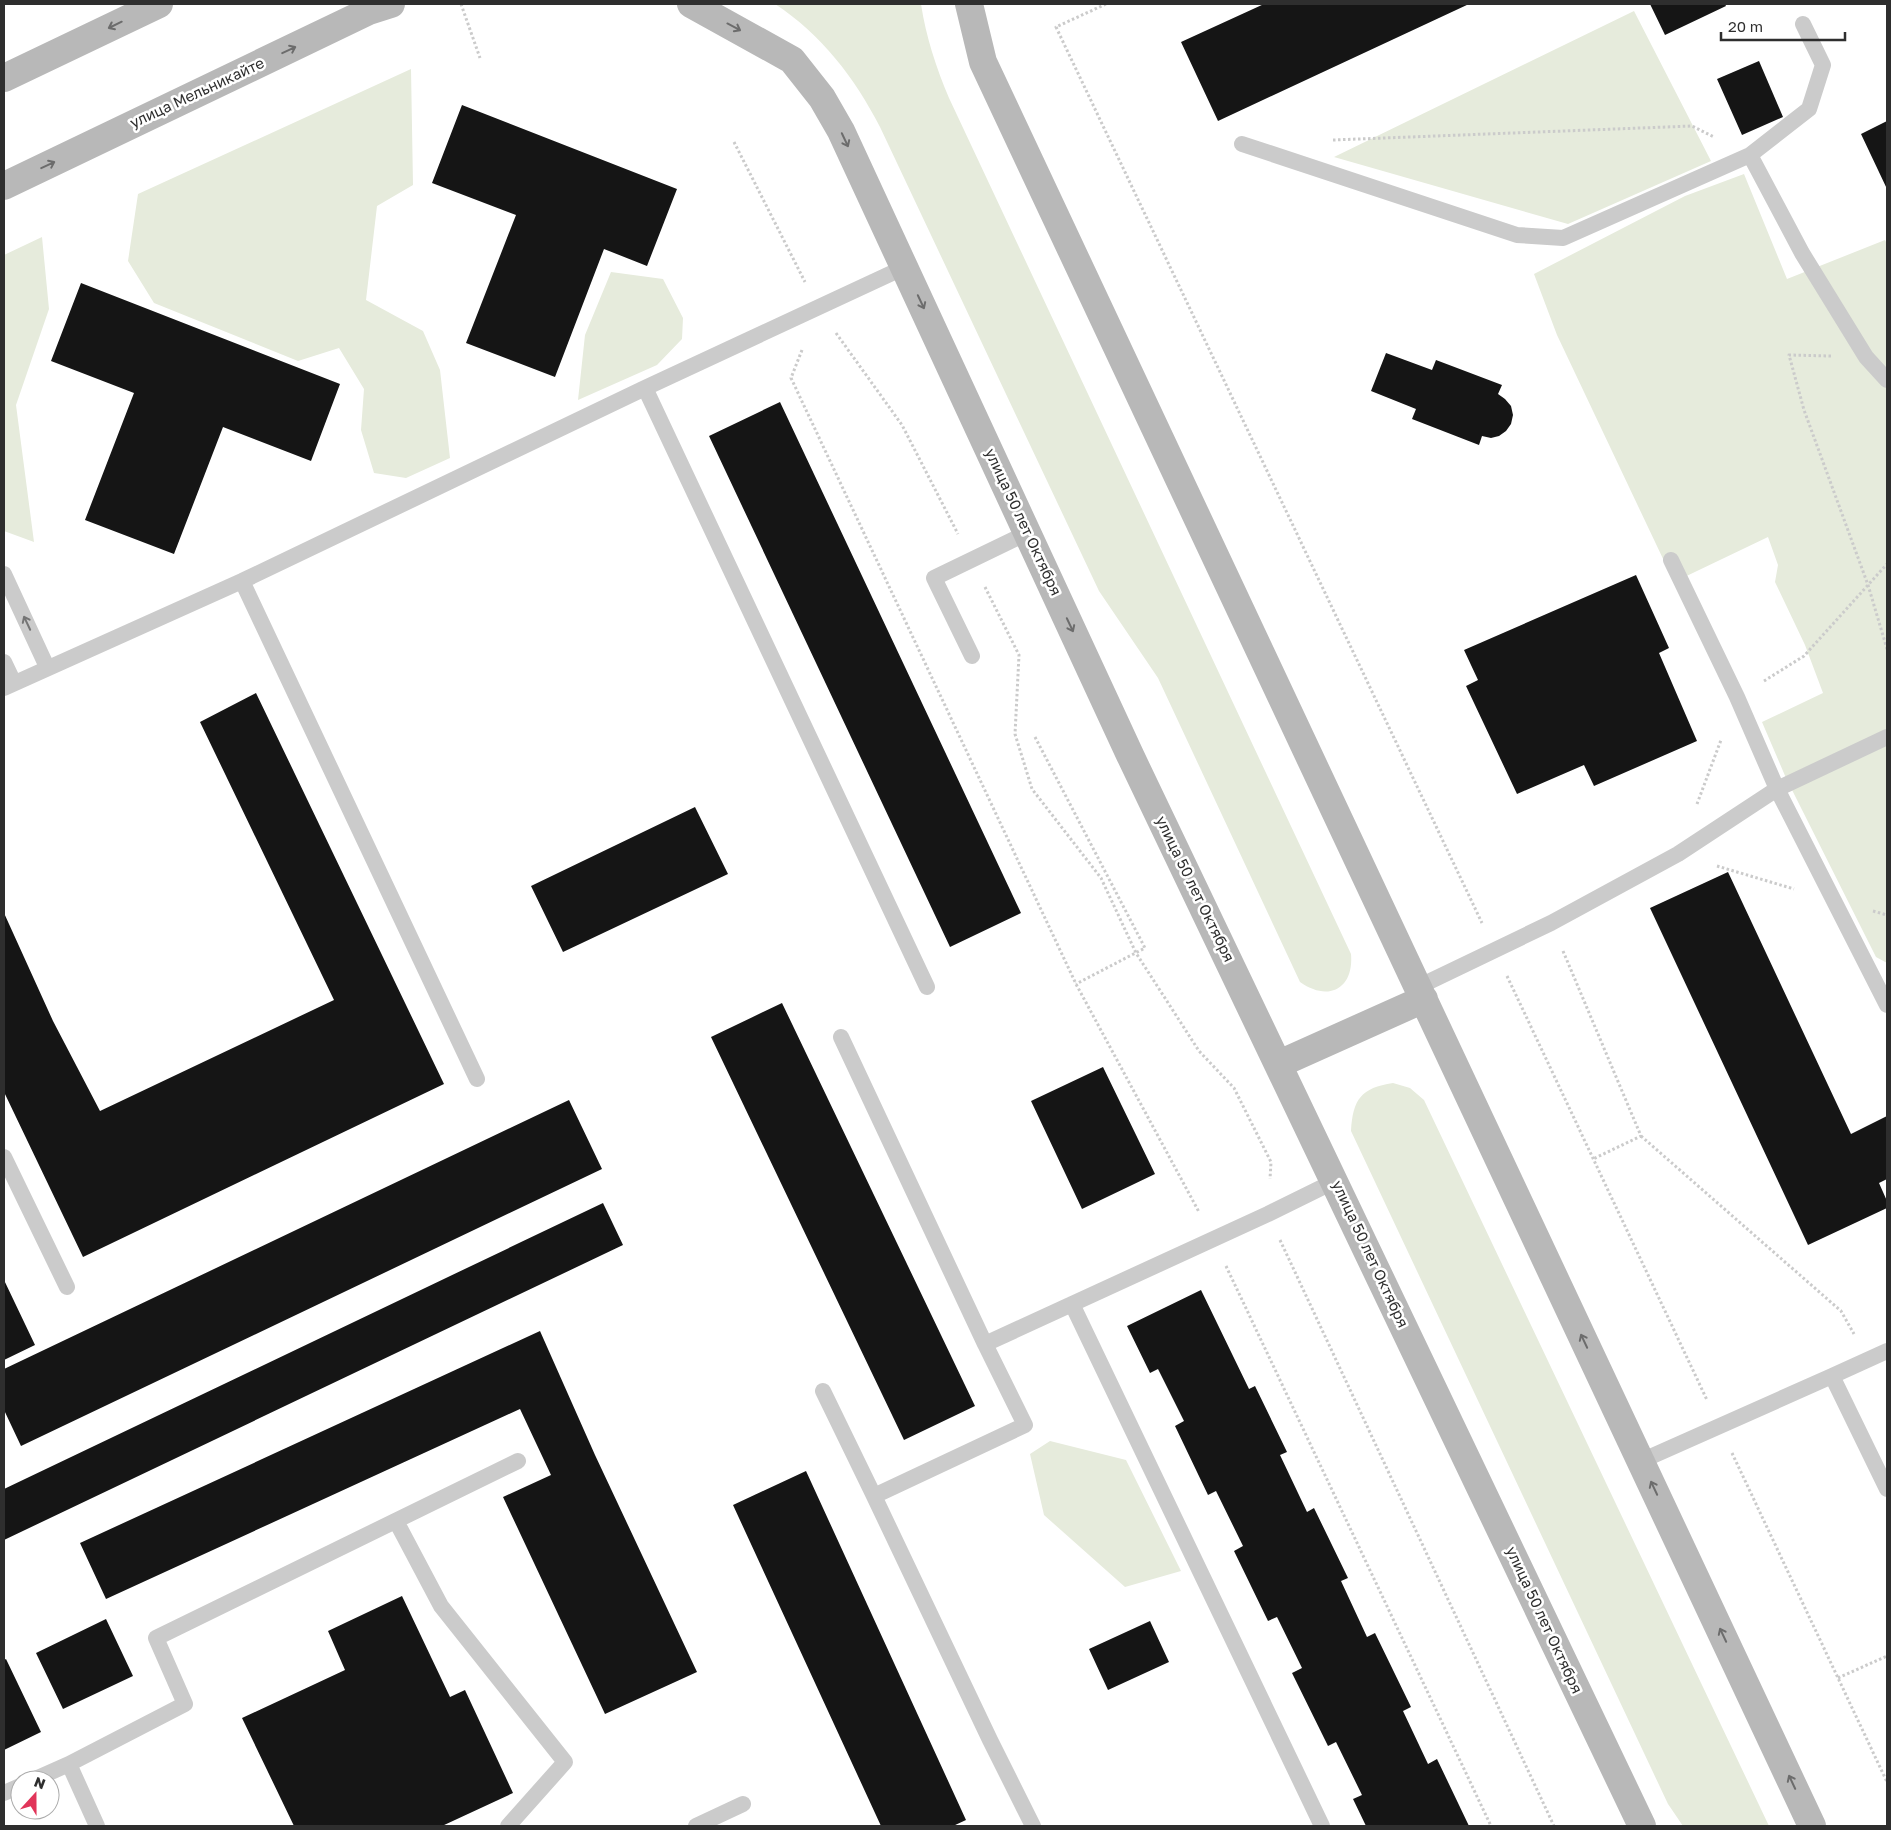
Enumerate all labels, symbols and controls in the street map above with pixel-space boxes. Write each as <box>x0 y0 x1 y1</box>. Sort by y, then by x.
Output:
scale bar <box>1721 10 1845 42</box>
text: 20 m <box>1728 17 1763 35</box>
one-way arrow <box>108 21 123 30</box>
one-way arrow <box>727 22 741 32</box>
one-way arrow <box>281 44 296 54</box>
street label: улица Мельникайте <box>127 53 267 131</box>
one-way arrow <box>840 132 850 147</box>
one-way arrow <box>40 159 55 169</box>
one-way arrow <box>917 294 927 309</box>
street label: улица 50 лет Октября <box>982 445 1066 598</box>
one-way arrow <box>21 616 31 631</box>
one-way arrow <box>1066 617 1075 632</box>
street label: улица 50 лет Октября <box>1153 813 1239 964</box>
street label: улица 50 лет Октября <box>1329 1177 1413 1330</box>
one-way arrow <box>1579 1334 1589 1349</box>
one-way arrow <box>1648 1481 1658 1496</box>
street label: улица 50 лет Октября <box>1503 1543 1587 1696</box>
one-way arrow <box>1717 1628 1727 1643</box>
north arrow <box>10 1770 60 1820</box>
text: N <box>32 1773 48 1792</box>
one-way arrow <box>1786 1775 1796 1790</box>

